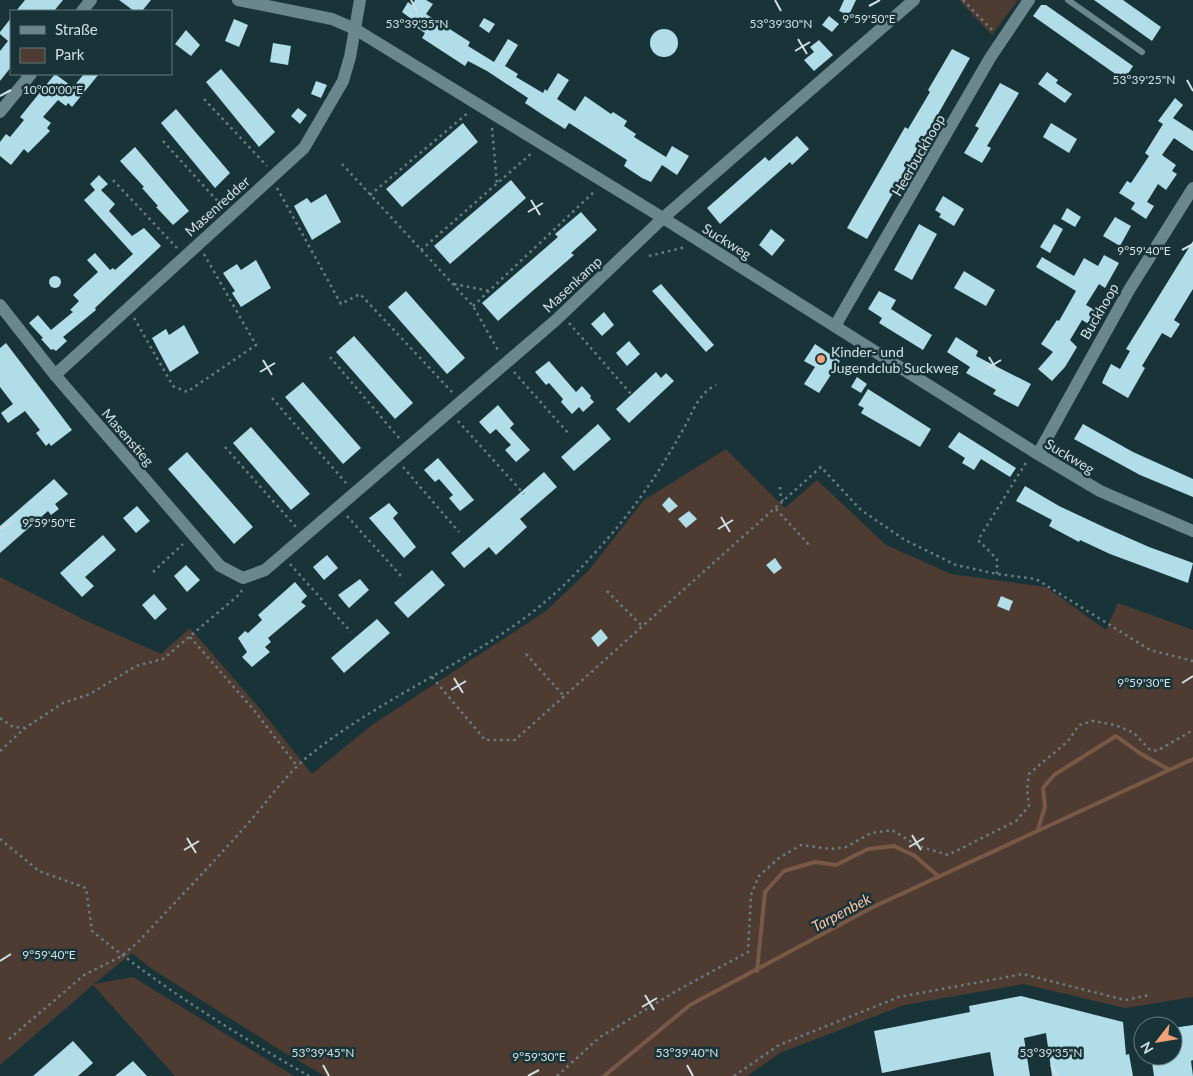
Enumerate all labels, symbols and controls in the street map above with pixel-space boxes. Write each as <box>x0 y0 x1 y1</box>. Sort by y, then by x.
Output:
legend <box>10 10 172 75</box>
text: 9°59'50"E <box>842 11 896 26</box>
text: 53°39'35"N <box>386 16 448 31</box>
text: 53°39'30"N <box>750 16 812 31</box>
text: Straße <box>55 20 98 38</box>
text: Park <box>55 45 85 63</box>
text: 53°39'25"N <box>1113 72 1175 87</box>
text: 10°00'00"E <box>23 82 83 97</box>
street label: Heerbuckhoop <box>888 111 948 199</box>
street label: Masenredder <box>181 172 253 240</box>
street label: Suckweg <box>699 219 755 263</box>
text: 9°59'40"E <box>1117 243 1171 258</box>
street label: Masenkamp <box>539 252 605 316</box>
street label: Buckhoop <box>1076 280 1122 342</box>
place label: Kinder- und Jugendclub Suckweg <box>831 343 959 376</box>
marker: Kinder- und Jugendclub Suckweg <box>815 353 827 365</box>
street label: Masenstieg <box>98 405 158 469</box>
street label: Suckweg <box>1042 435 1098 477</box>
text: 9°59'50"E <box>22 515 76 530</box>
text: 9°59'30"E <box>1117 675 1171 690</box>
water label: Tarpenbek <box>808 888 875 935</box>
text: 9°59'40"E <box>22 947 76 962</box>
north arrow <box>1133 1016 1183 1066</box>
text: N <box>1136 1039 1156 1057</box>
text: 53°39'45"N <box>292 1045 354 1060</box>
text: 53°39'40"N <box>656 1045 718 1060</box>
text: 53°39'35"N <box>1020 1045 1082 1060</box>
text: 9°59'30"E <box>512 1049 566 1064</box>

